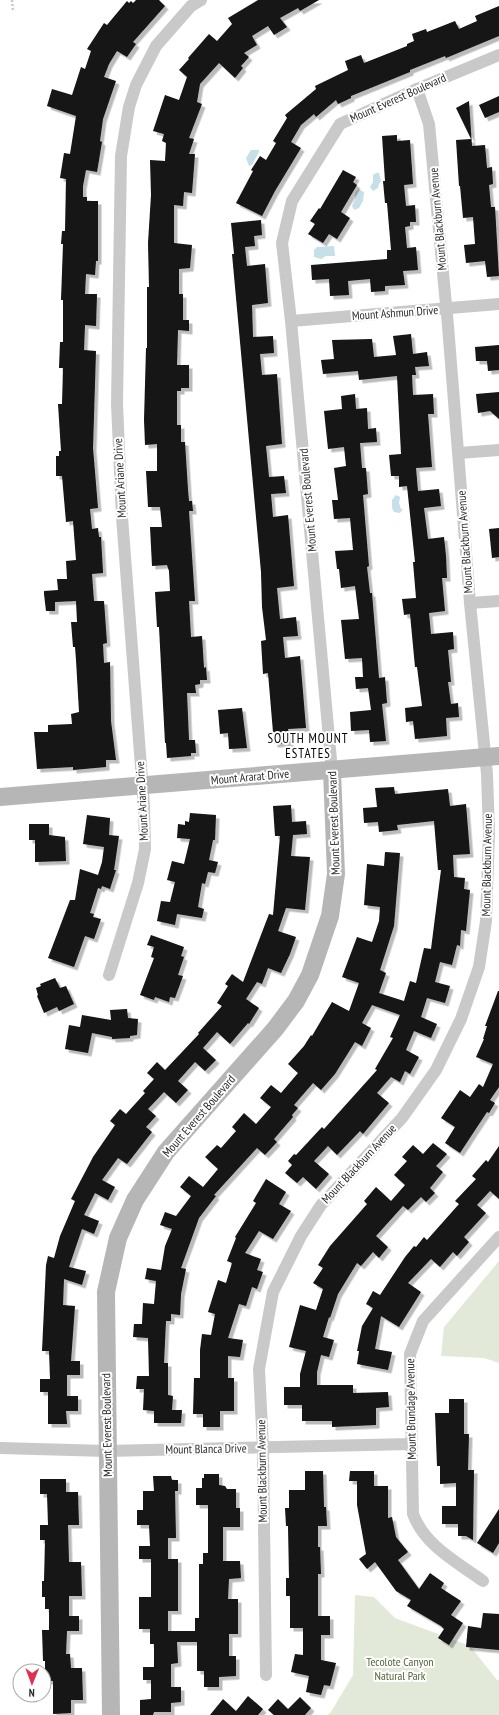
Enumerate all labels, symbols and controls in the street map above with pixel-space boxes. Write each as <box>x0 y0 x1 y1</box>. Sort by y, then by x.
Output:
street label: Mount Everest Boulevard <box>347 70 448 125</box>
street label: Mount Blackburn Avenue <box>426 167 449 271</box>
street label: Mount Ashmun Drive <box>351 302 439 323</box>
street label: Mount Ariane Drive <box>110 438 129 518</box>
street label: Mount Everest Boulevard <box>296 448 319 552</box>
street label: Mount Blackburn Avenue <box>453 490 476 594</box>
district label: SOUTH MOUNT ESTATES <box>267 730 349 762</box>
street label: Mount Ariane Drive <box>132 761 151 841</box>
street label: Mount Ararat Drive <box>210 766 290 787</box>
street label: Mount Everest Boulevard <box>324 771 343 875</box>
street label: Mount Blackburn Avenue <box>478 813 495 917</box>
street label: Mount Everest Boulevard <box>159 1072 238 1160</box>
street label: Mount Blackburn Avenue <box>318 1121 399 1206</box>
street label: Mount Brundage Avenue <box>402 1358 419 1460</box>
street label: Mount Everest Boulevard <box>98 1373 115 1477</box>
street label: Mount Blackburn Avenue <box>253 1419 270 1523</box>
street label: Mount Blanca Drive <box>165 1440 247 1457</box>
park label: Tecolote Canyon Natural Park <box>366 1654 434 1683</box>
north arrow <box>12 1663 52 1703</box>
text: N <box>29 1686 35 1700</box>

